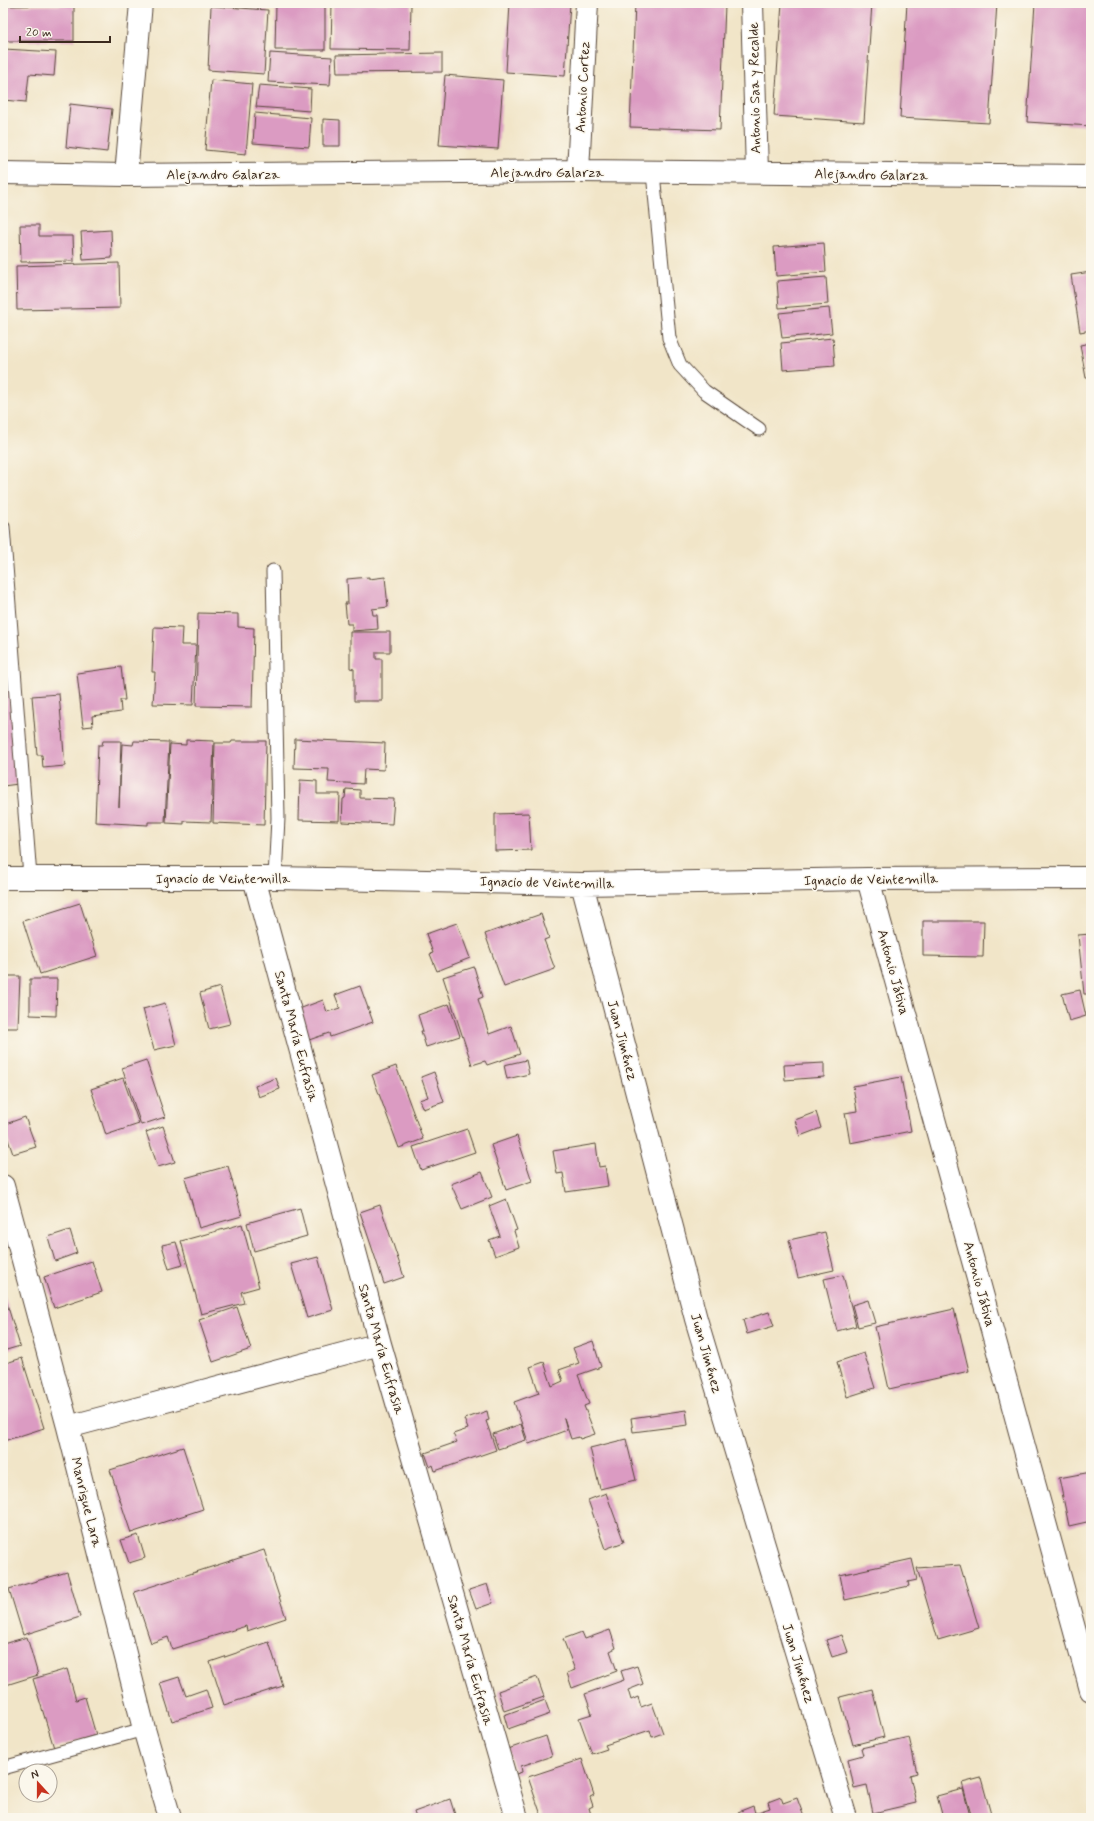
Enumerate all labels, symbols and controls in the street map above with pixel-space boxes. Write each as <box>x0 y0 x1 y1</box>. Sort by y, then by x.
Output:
scale bar <box>20 18 110 44</box>
street label: Antonio Saa y Recalde <box>745 22 765 154</box>
text: 20 m <box>26 25 52 41</box>
street label: Antonio Cortez <box>572 41 594 133</box>
street label: Alejandro Galarza <box>490 164 604 182</box>
street label: Alejandro Galarza <box>814 165 928 185</box>
street label: Alejandro Galarza <box>166 166 280 184</box>
street label: Ignacio de Veintemilla <box>156 870 291 888</box>
street label: Ignacio de Veintemilla <box>804 870 939 890</box>
street label: Ignacio de Veintemilla <box>480 873 615 893</box>
street label: Antonio Játiva <box>873 927 913 1017</box>
street label: Santa María Eufrasia <box>270 969 322 1104</box>
street label: Juan Jiménez <box>603 998 642 1083</box>
street label: Antonio Játiva <box>959 1239 999 1329</box>
street label: Santa María Eufrasia <box>354 1282 408 1417</box>
street label: Juan Jiménez <box>686 1311 726 1396</box>
street label: Manrique Lara <box>66 1455 106 1550</box>
street label: Santa María Eufrasia <box>443 1593 497 1728</box>
street label: Juan Jiménez <box>777 1621 819 1706</box>
north arrow <box>18 1763 58 1803</box>
text: N <box>29 1767 41 1782</box>

